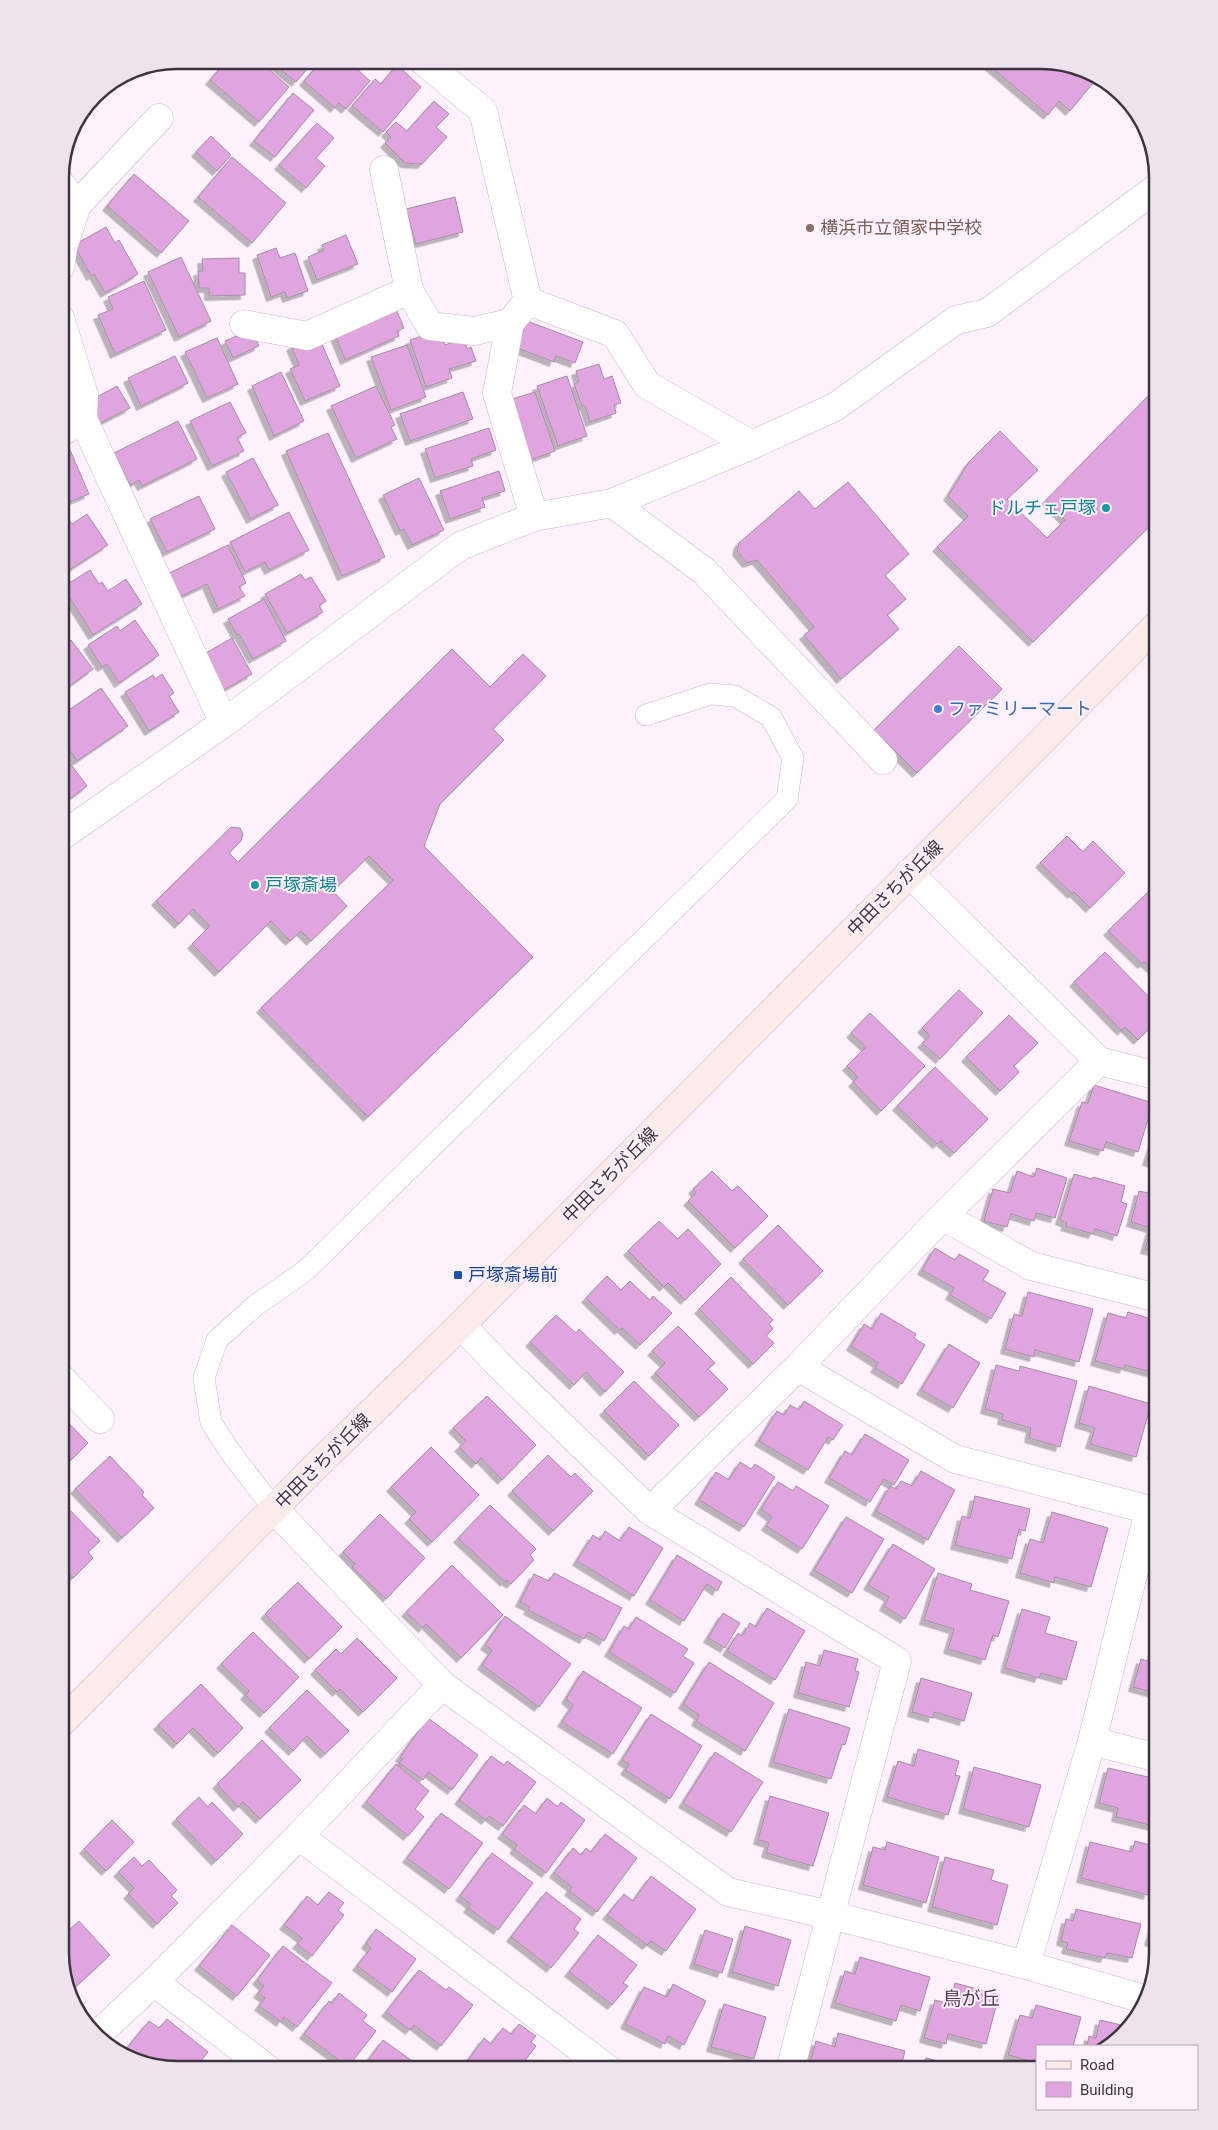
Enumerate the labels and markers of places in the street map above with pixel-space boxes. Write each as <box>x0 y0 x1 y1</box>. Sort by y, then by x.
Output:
place label: 横浜市立領家中学校 <box>820 217 982 238</box>
marker: 横浜市立領家中学校 <box>804 222 816 234</box>
place label: ドルチェ戸塚 <box>988 497 1096 518</box>
marker: ドルチェ戸塚 <box>1100 502 1112 514</box>
place label: ファミリーマート <box>948 698 1092 719</box>
marker: ファミリーマート <box>932 703 944 715</box>
place label: 戸塚斎場 <box>265 874 337 895</box>
marker: 戸塚斎場 <box>249 879 261 891</box>
place label: 戸塚斎場前 <box>468 1264 558 1285</box>
marker: 戸塚斎場前 <box>452 1269 464 1281</box>

